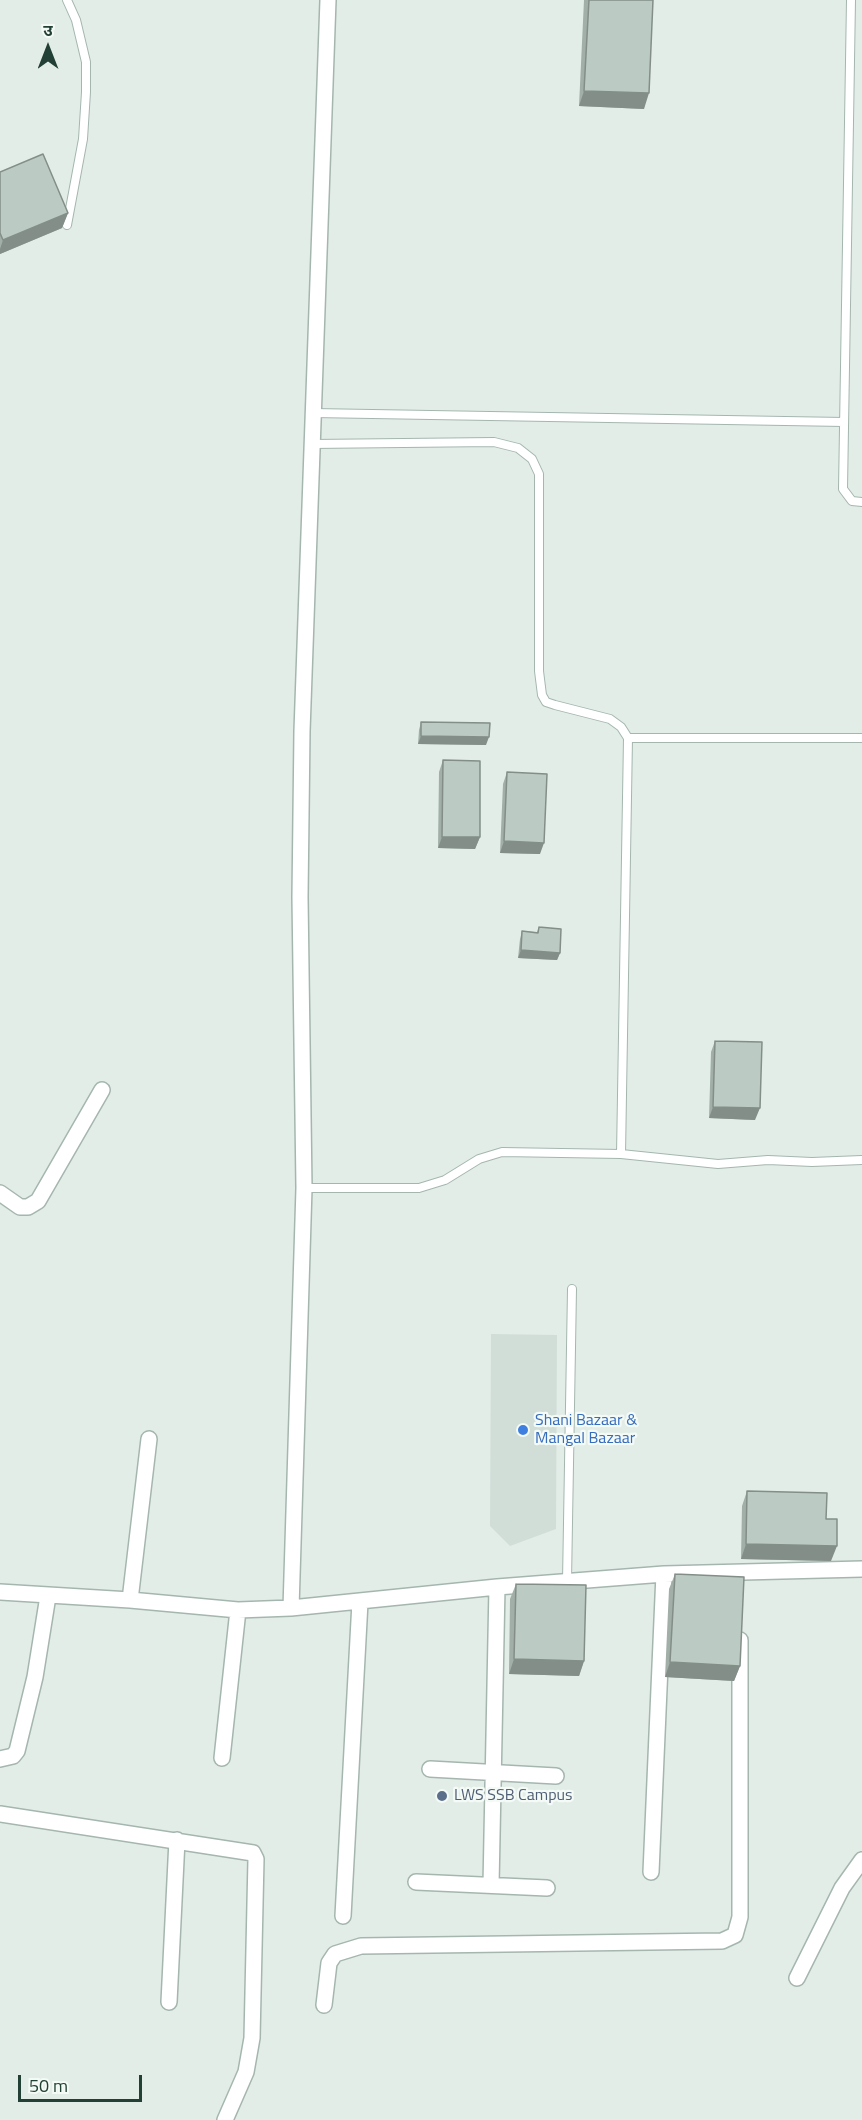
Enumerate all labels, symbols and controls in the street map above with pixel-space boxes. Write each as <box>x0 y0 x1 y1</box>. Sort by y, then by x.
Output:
north arrow <box>18 18 78 78</box>
text: उ <box>43 18 53 42</box>
place label: Shani Bazaar & Mangal Bazaar <box>535 1411 637 1449</box>
marker: Shani Bazaar & Mangal Bazaar <box>516 1423 530 1437</box>
place label: LWS SSB Campus <box>454 1786 572 1806</box>
marker: LWS SSB Campus <box>435 1789 449 1803</box>
scale bar <box>21 2063 146 2101</box>
text: 50 m <box>29 2072 68 2099</box>

